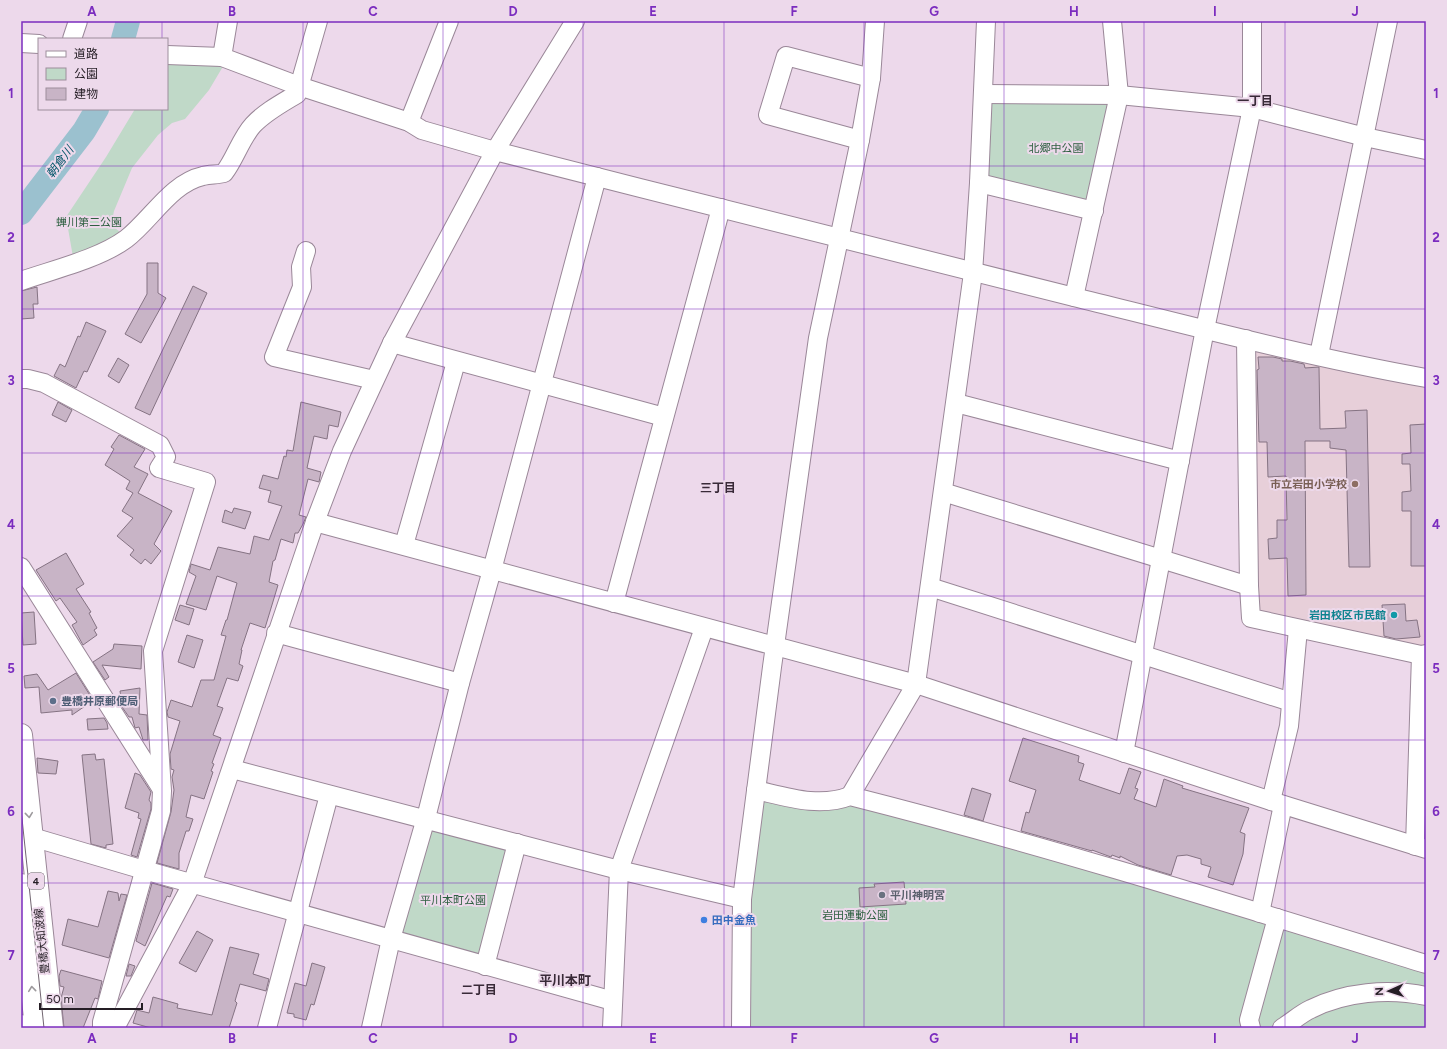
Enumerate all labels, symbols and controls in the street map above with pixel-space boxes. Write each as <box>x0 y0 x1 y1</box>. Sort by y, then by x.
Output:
text: A <box>87 4 97 19</box>
text: B <box>228 4 236 19</box>
text: C <box>368 4 378 19</box>
text: D <box>508 4 518 19</box>
text: E <box>649 4 657 19</box>
text: F <box>790 4 798 19</box>
text: G <box>929 4 939 19</box>
text: H <box>1069 4 1079 19</box>
text: I <box>1213 4 1217 19</box>
text: J <box>1351 4 1359 19</box>
legend <box>38 38 168 110</box>
text: 道路 <box>74 47 98 61</box>
text: 公園 <box>74 67 98 81</box>
text: 1 <box>8 86 14 101</box>
text: 1 <box>1433 86 1439 101</box>
text: 建物 <box>74 87 98 101</box>
district label: 一丁目 <box>1237 94 1273 108</box>
water label: 朝倉川 <box>44 142 78 181</box>
park label: 北郷中公園 <box>1029 142 1084 155</box>
park label: 蝉川第二公園 <box>56 216 122 229</box>
text: 2 <box>7 230 15 245</box>
text: 2 <box>1432 230 1440 245</box>
text: 3 <box>7 373 15 388</box>
text: 3 <box>1432 373 1440 388</box>
place label: 市立岩田小学校 <box>1270 478 1347 491</box>
marker: 市立岩田小学校 <box>1350 479 1360 489</box>
district label: 三丁目 <box>700 481 736 495</box>
text: 4 <box>7 517 15 532</box>
text: 4 <box>1432 517 1440 532</box>
place label: 岩田校区市民館 <box>1309 609 1386 622</box>
marker: 岩田校区市民館 <box>1389 610 1399 620</box>
text: 5 <box>7 661 15 676</box>
text: 5 <box>1432 661 1440 676</box>
place label: 豊橋井原郵便局 <box>61 695 138 708</box>
marker: 豊橋井原郵便局 <box>48 696 58 706</box>
text: 6 <box>7 804 15 819</box>
text: 6 <box>1432 804 1440 819</box>
one-way arrow <box>25 812 34 818</box>
road number: 4 <box>28 873 44 889</box>
place label: 平川神明宮 <box>890 889 945 902</box>
marker: 平川神明宮 <box>877 890 887 900</box>
park label: 平川本町公園 <box>420 894 486 907</box>
street label: 豊橋大知波線 <box>32 908 52 974</box>
park label: 岩田運動公園 <box>822 909 888 922</box>
place label: 田中金魚 <box>712 914 756 927</box>
marker: 田中金魚 <box>699 915 709 925</box>
text: 7 <box>7 948 15 963</box>
text: 7 <box>1432 948 1440 963</box>
north arrow <box>1369 971 1409 1011</box>
district label: 平川本町 <box>539 973 591 988</box>
district label: 二丁目 <box>461 983 497 997</box>
scale bar <box>40 985 142 1011</box>
one-way arrow <box>28 986 37 992</box>
text: N <box>1373 987 1386 996</box>
text: 50 m <box>46 992 74 1006</box>
text: A <box>87 1031 97 1046</box>
text: B <box>228 1031 236 1046</box>
text: C <box>368 1031 378 1046</box>
text: D <box>508 1031 518 1046</box>
text: E <box>649 1031 657 1046</box>
text: F <box>790 1031 798 1046</box>
text: G <box>929 1031 939 1046</box>
text: H <box>1069 1031 1079 1046</box>
text: I <box>1213 1031 1217 1046</box>
text: J <box>1351 1031 1359 1046</box>

